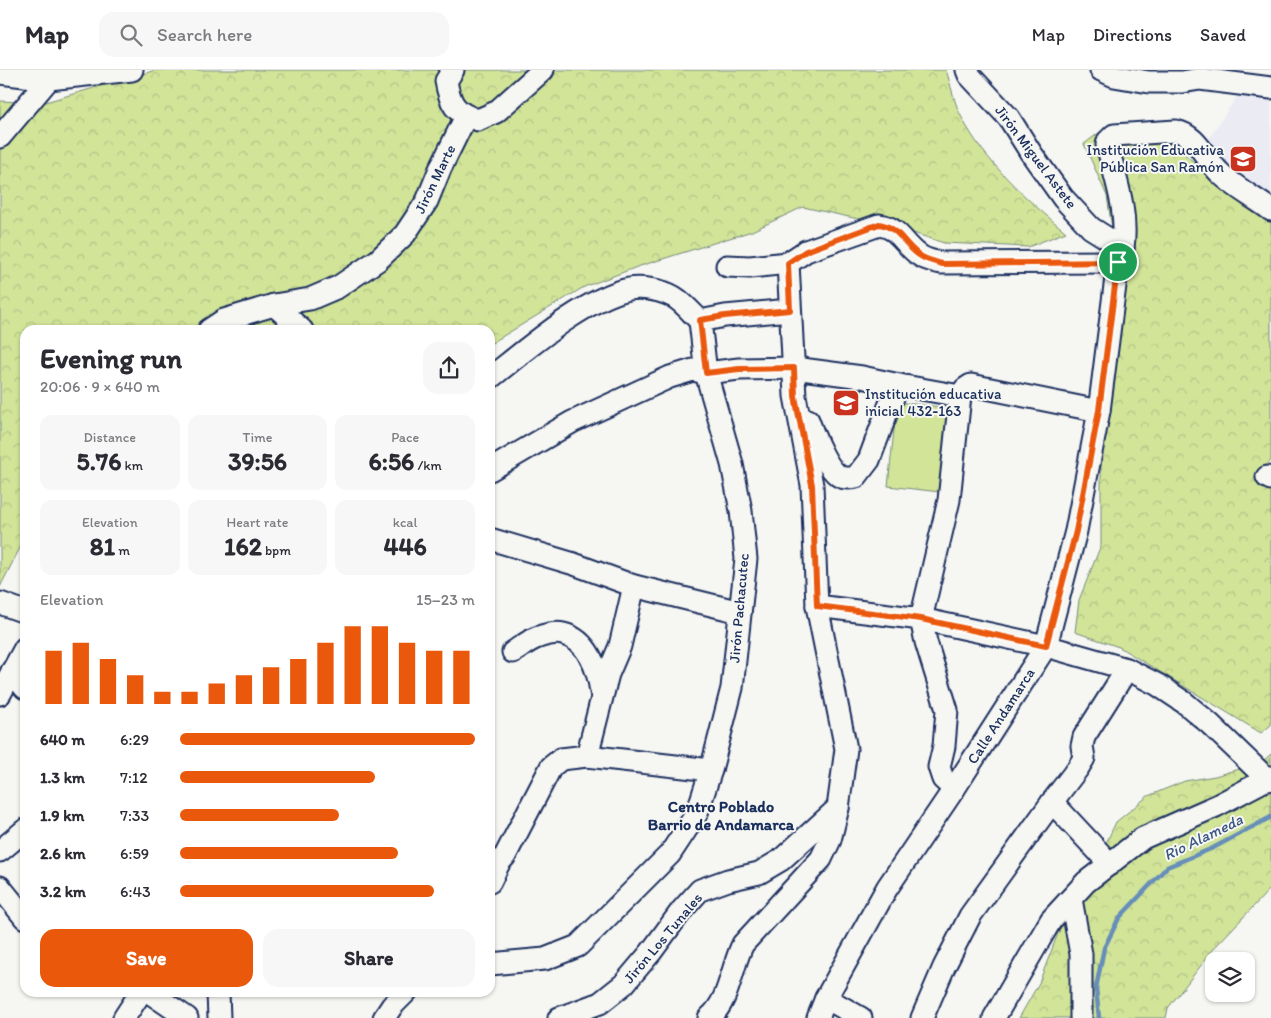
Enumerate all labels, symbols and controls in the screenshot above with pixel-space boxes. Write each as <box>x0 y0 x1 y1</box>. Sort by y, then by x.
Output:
search box <box>99 12 449 57</box>
text: Map <box>25 20 69 49</box>
icon: search <box>117 21 145 49</box>
text: Search here <box>157 23 252 46</box>
text: Map <box>1032 24 1065 46</box>
text: Directions <box>1093 24 1172 46</box>
text: Saved <box>1200 24 1246 46</box>
street label: Jirón Miguel Astete <box>991 102 1081 212</box>
place label: Institución Educativa Pública San Ramón <box>1087 141 1224 176</box>
street label: Jirón Marte <box>411 142 459 216</box>
school or university icon: Institución Educativa Pública San Ramón <box>1228 144 1258 174</box>
pin <box>1097 241 1139 283</box>
icon: arrive <box>1104 248 1132 276</box>
text: Evening run <box>40 341 182 375</box>
button: share <box>423 342 475 394</box>
text: 20:06 · 9 × 640 m <box>40 377 160 396</box>
place label: Institución educativa inicial 432-163 <box>865 385 1002 420</box>
school or university icon: Institución educativa inicial 432-163 <box>831 388 861 418</box>
text: Distance <box>84 429 136 446</box>
text: Time <box>243 429 272 446</box>
text: Pace <box>391 429 419 446</box>
text: 5.76 <box>77 446 121 476</box>
text: 39:56 <box>228 446 287 476</box>
text: 6:56 <box>369 446 414 476</box>
text: km <box>121 457 143 474</box>
text: /km <box>414 457 442 474</box>
text: Elevation <box>82 514 138 531</box>
text: Heart rate <box>227 514 288 531</box>
text: kcal <box>393 514 418 531</box>
text: 81 <box>90 531 115 561</box>
text: 162 <box>224 531 262 561</box>
text: 446 <box>384 531 427 561</box>
text: m <box>115 542 130 559</box>
text: bpm <box>262 542 291 559</box>
street label: Jirón Pachacutec <box>725 552 753 664</box>
text: Elevation <box>40 590 104 609</box>
text: 15–23 m <box>416 590 475 609</box>
street label: Calle Andamarca <box>963 664 1039 767</box>
text: 640 m <box>40 730 85 749</box>
text: 6:29 <box>120 730 149 749</box>
text: 1.3 km <box>40 768 85 787</box>
text: 7:12 <box>120 768 148 787</box>
district label: Centro Poblado Barrio de Andamarca <box>648 797 795 834</box>
text: 1.9 km <box>40 806 84 825</box>
text: 7:33 <box>120 806 149 825</box>
water label: Rio Alameda <box>1160 809 1247 864</box>
text: 2.6 km <box>40 844 86 863</box>
text: 6:59 <box>120 844 149 863</box>
text: 3.2 km <box>40 882 86 901</box>
text: 6:43 <box>120 882 151 901</box>
street label: Jirón Los Tunales <box>620 889 706 987</box>
button: Save <box>40 929 253 987</box>
button: Share <box>263 929 475 987</box>
map controls <box>1205 952 1255 1002</box>
button: layers <box>1205 952 1255 1002</box>

